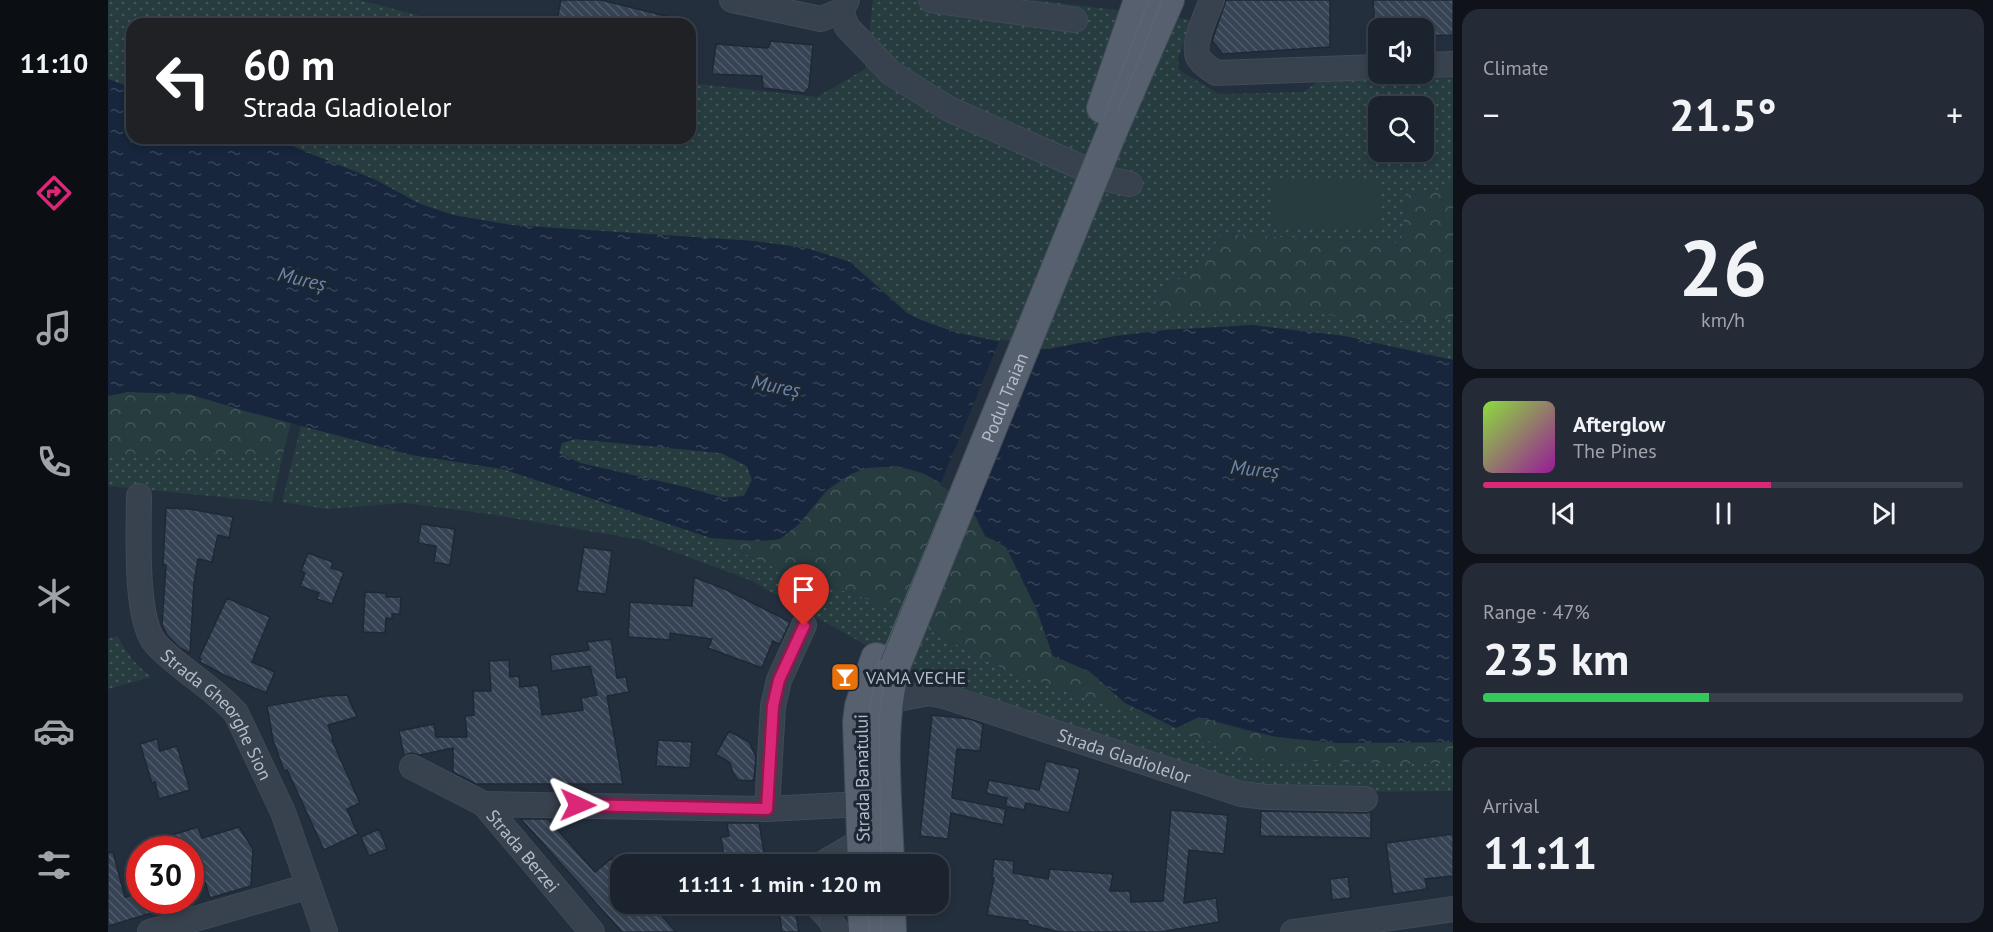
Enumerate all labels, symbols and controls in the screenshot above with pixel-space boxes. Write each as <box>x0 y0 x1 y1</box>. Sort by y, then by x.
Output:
map controls <box>1368 18 1434 162</box>
button: sound <box>1368 18 1434 84</box>
text: 60 m <box>243 37 335 92</box>
icon: left <box>144 42 222 120</box>
text: 11:10 <box>20 46 88 80</box>
text: Climate <box>1483 55 1549 81</box>
text: 21.5° <box>1669 85 1777 143</box>
text: Strada Gladiolelor <box>243 90 451 124</box>
text: − <box>1483 93 1500 136</box>
text: + <box>1946 93 1963 136</box>
button: search <box>1368 96 1434 162</box>
icon: directions <box>33 172 75 214</box>
text: 26 <box>1679 217 1767 318</box>
water label: Mureș <box>275 261 329 297</box>
icon: music <box>33 307 75 349</box>
text: km/h <box>1701 307 1745 333</box>
street label: Podul Traian <box>976 349 1033 446</box>
water label: Mureș <box>749 369 803 403</box>
text: Afterglow <box>1573 410 1665 438</box>
text: The Pines <box>1573 438 1657 464</box>
icon: phone <box>33 441 75 483</box>
water label: Mureș <box>1229 454 1281 484</box>
icon: previous <box>1547 497 1580 530</box>
icon: pause <box>1707 497 1740 530</box>
icon: next <box>1867 497 1900 530</box>
pin <box>778 564 829 626</box>
icon: arrive <box>787 573 820 606</box>
icon: climate <box>33 575 75 617</box>
text: Range · 47% <box>1483 599 1590 625</box>
text: 235 km <box>1483 629 1629 687</box>
street label: Strada Gheorghe Sion <box>156 644 278 784</box>
bar icon: VAMA VECHE <box>829 661 861 693</box>
place label: VAMA VECHE <box>865 666 966 689</box>
icon: car <box>33 710 75 752</box>
street label: Strada Banatului <box>849 714 875 842</box>
street label: Strada Gladiolelor <box>1055 723 1194 788</box>
position arrow <box>546 773 610 837</box>
text: Arrival <box>1483 793 1539 819</box>
street label: Strada Berzei <box>482 804 565 897</box>
text: 11:11 <box>1483 823 1597 881</box>
speed limit sign: 30 <box>126 836 204 914</box>
icon: filters <box>33 844 75 886</box>
text: 11:11 · 1 min · 120 m <box>678 870 881 898</box>

